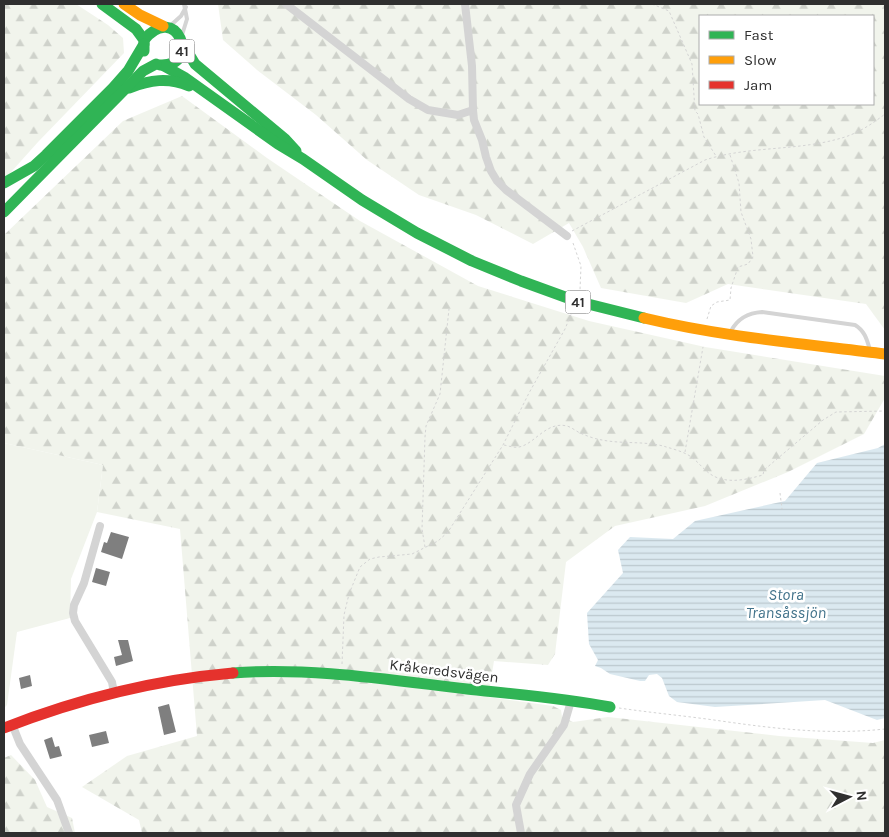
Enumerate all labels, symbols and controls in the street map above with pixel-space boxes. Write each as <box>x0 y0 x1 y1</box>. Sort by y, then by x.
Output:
legend <box>699 15 874 105</box>
text: Fast <box>744 26 774 44</box>
road number: 41 <box>170 40 194 62</box>
text: Slow <box>744 51 776 69</box>
text: Jam <box>744 76 772 94</box>
road number: 41 <box>566 290 590 314</box>
water label: Stora Transåssjön <box>746 585 826 622</box>
street label: Kråkeredsvägen <box>388 655 500 687</box>
north arrow <box>824 772 874 822</box>
text: N <box>852 790 870 802</box>

